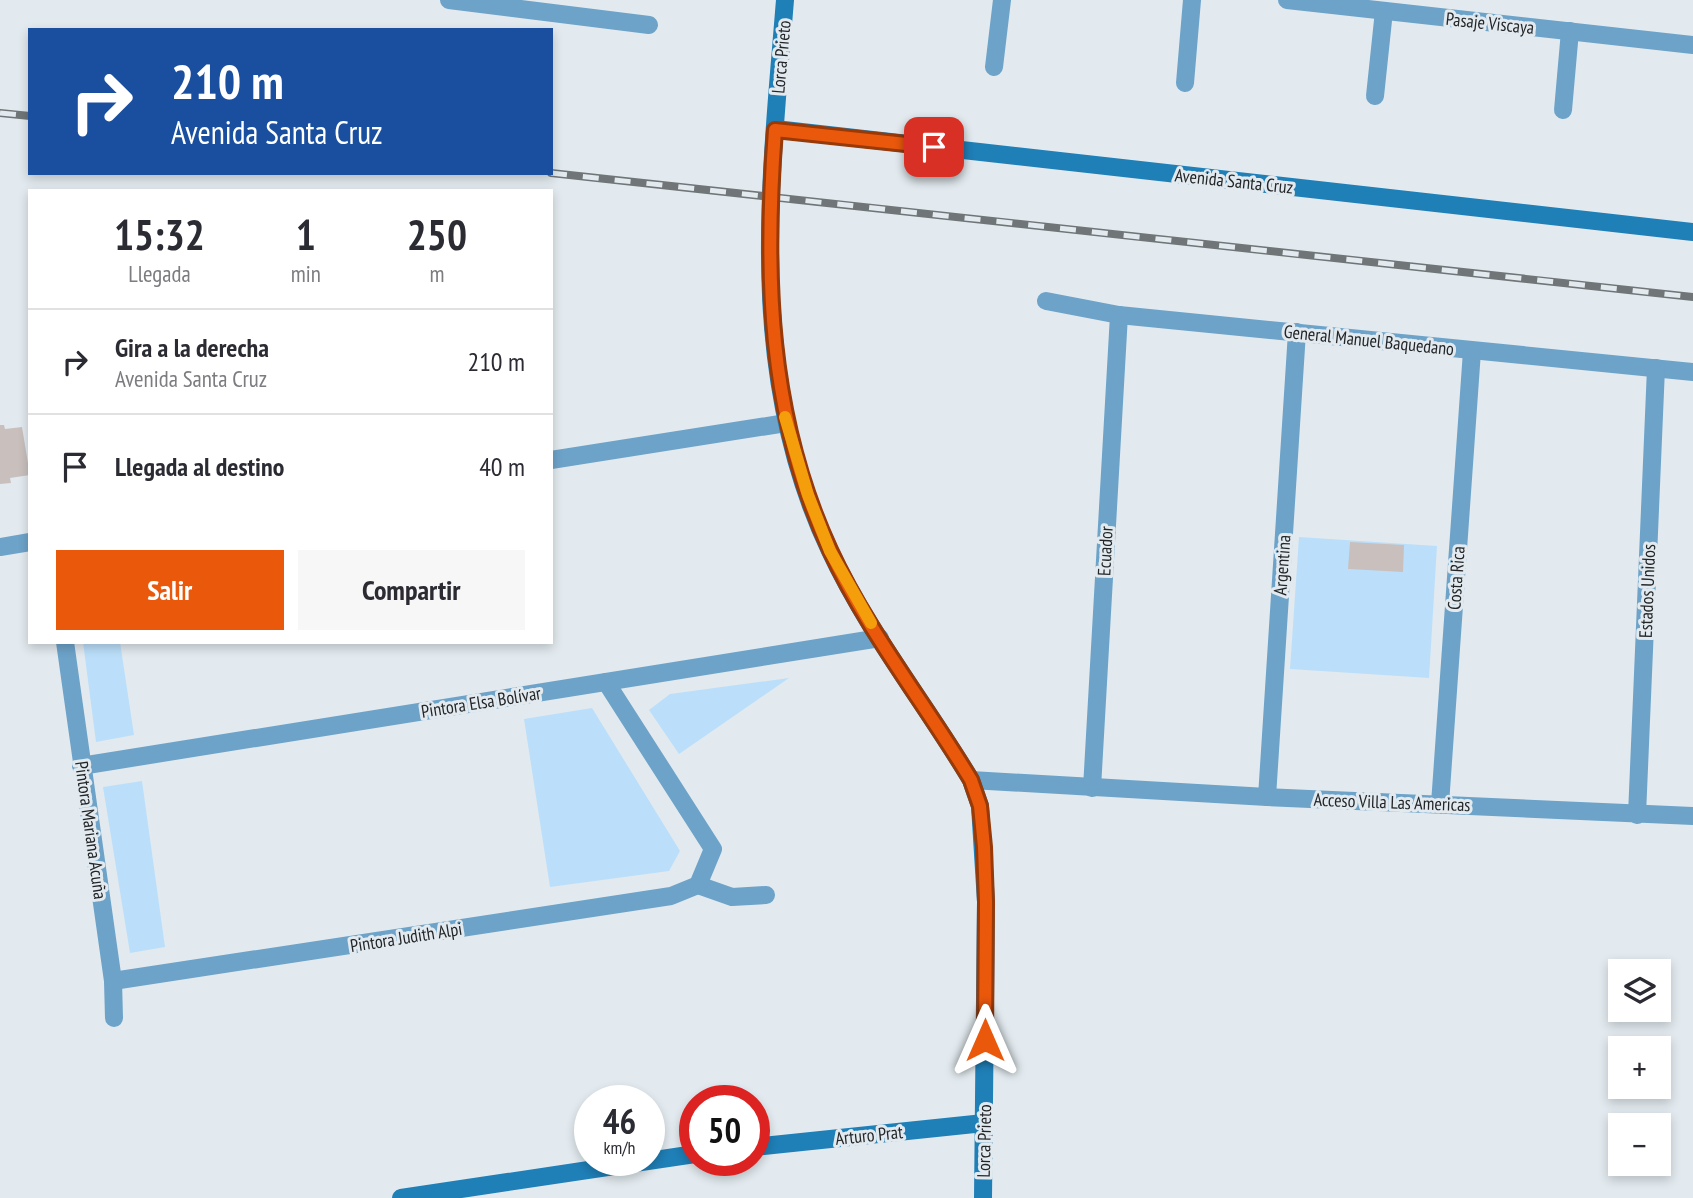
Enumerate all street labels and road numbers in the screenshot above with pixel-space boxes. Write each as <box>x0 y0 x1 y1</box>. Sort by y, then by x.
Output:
street label: Pasaje Viscaya <box>1445 7 1535 39</box>
street label: Lorca Prieto <box>766 19 796 95</box>
street label: Avenida Santa Cruz <box>1174 163 1294 199</box>
street label: General Manuel Baquedano <box>1283 320 1455 360</box>
street label: Ecuador <box>1092 526 1118 576</box>
street label: Argentina <box>1268 534 1296 596</box>
street label: Estados Unidos <box>1634 543 1660 639</box>
street label: Costa Rica <box>1442 545 1470 611</box>
street label: Pintora Elsa Bolívar <box>419 681 543 723</box>
street label: Pintora Mariana Acuña <box>70 759 112 901</box>
street label: Acceso Villa Las Americas <box>1313 788 1471 816</box>
street label: Pintora Judith Alpi <box>348 917 464 957</box>
street label: Lorca Prieto <box>972 1104 996 1178</box>
street label: Arturo Prat <box>834 1120 904 1150</box>

